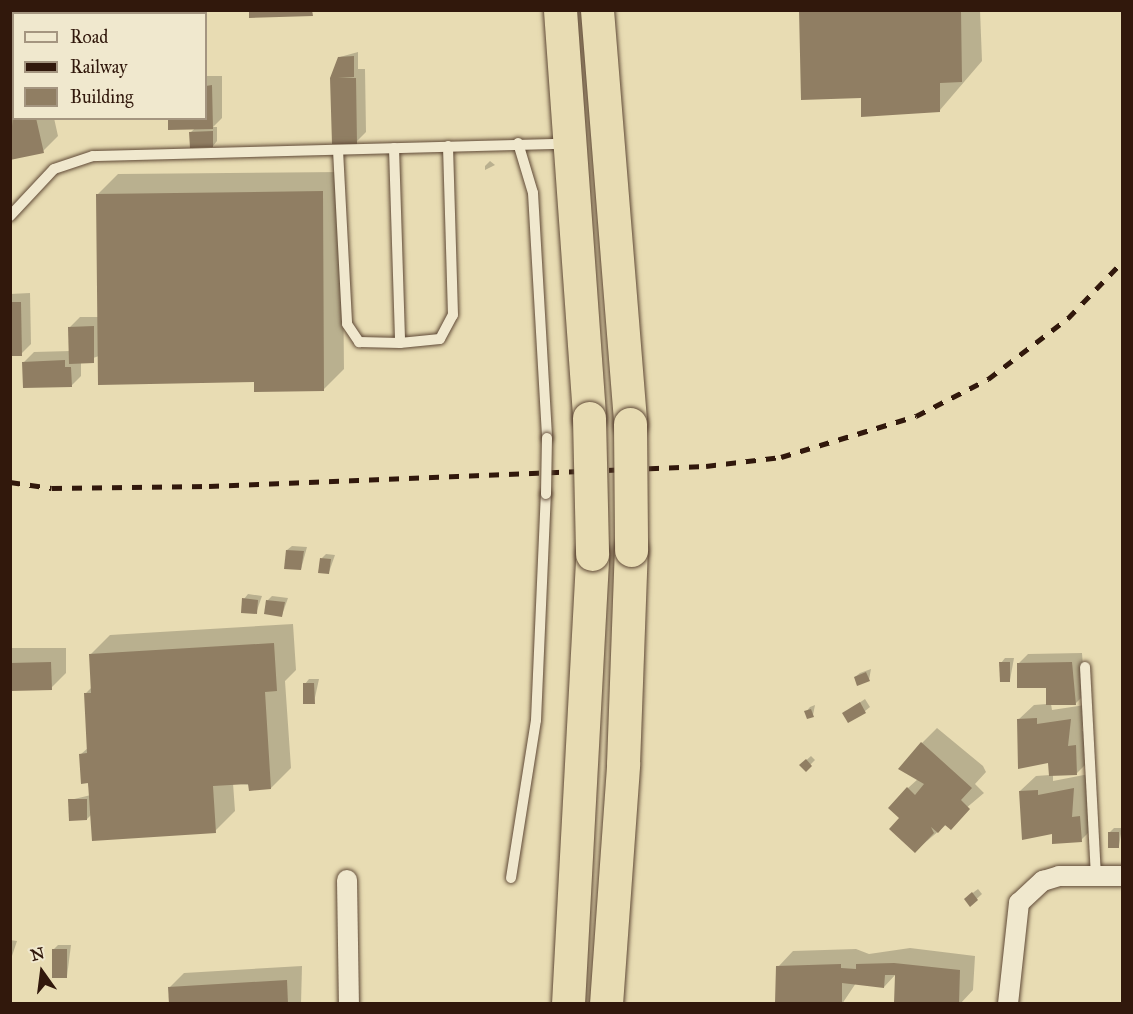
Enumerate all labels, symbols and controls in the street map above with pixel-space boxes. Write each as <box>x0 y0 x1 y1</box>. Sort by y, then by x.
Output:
legend <box>12 12 207 120</box>
text: Road <box>70 26 108 48</box>
text: Railway <box>70 56 127 78</box>
text: Building <box>70 86 133 108</box>
north arrow <box>12 942 72 1002</box>
text: N <box>29 943 46 965</box>

